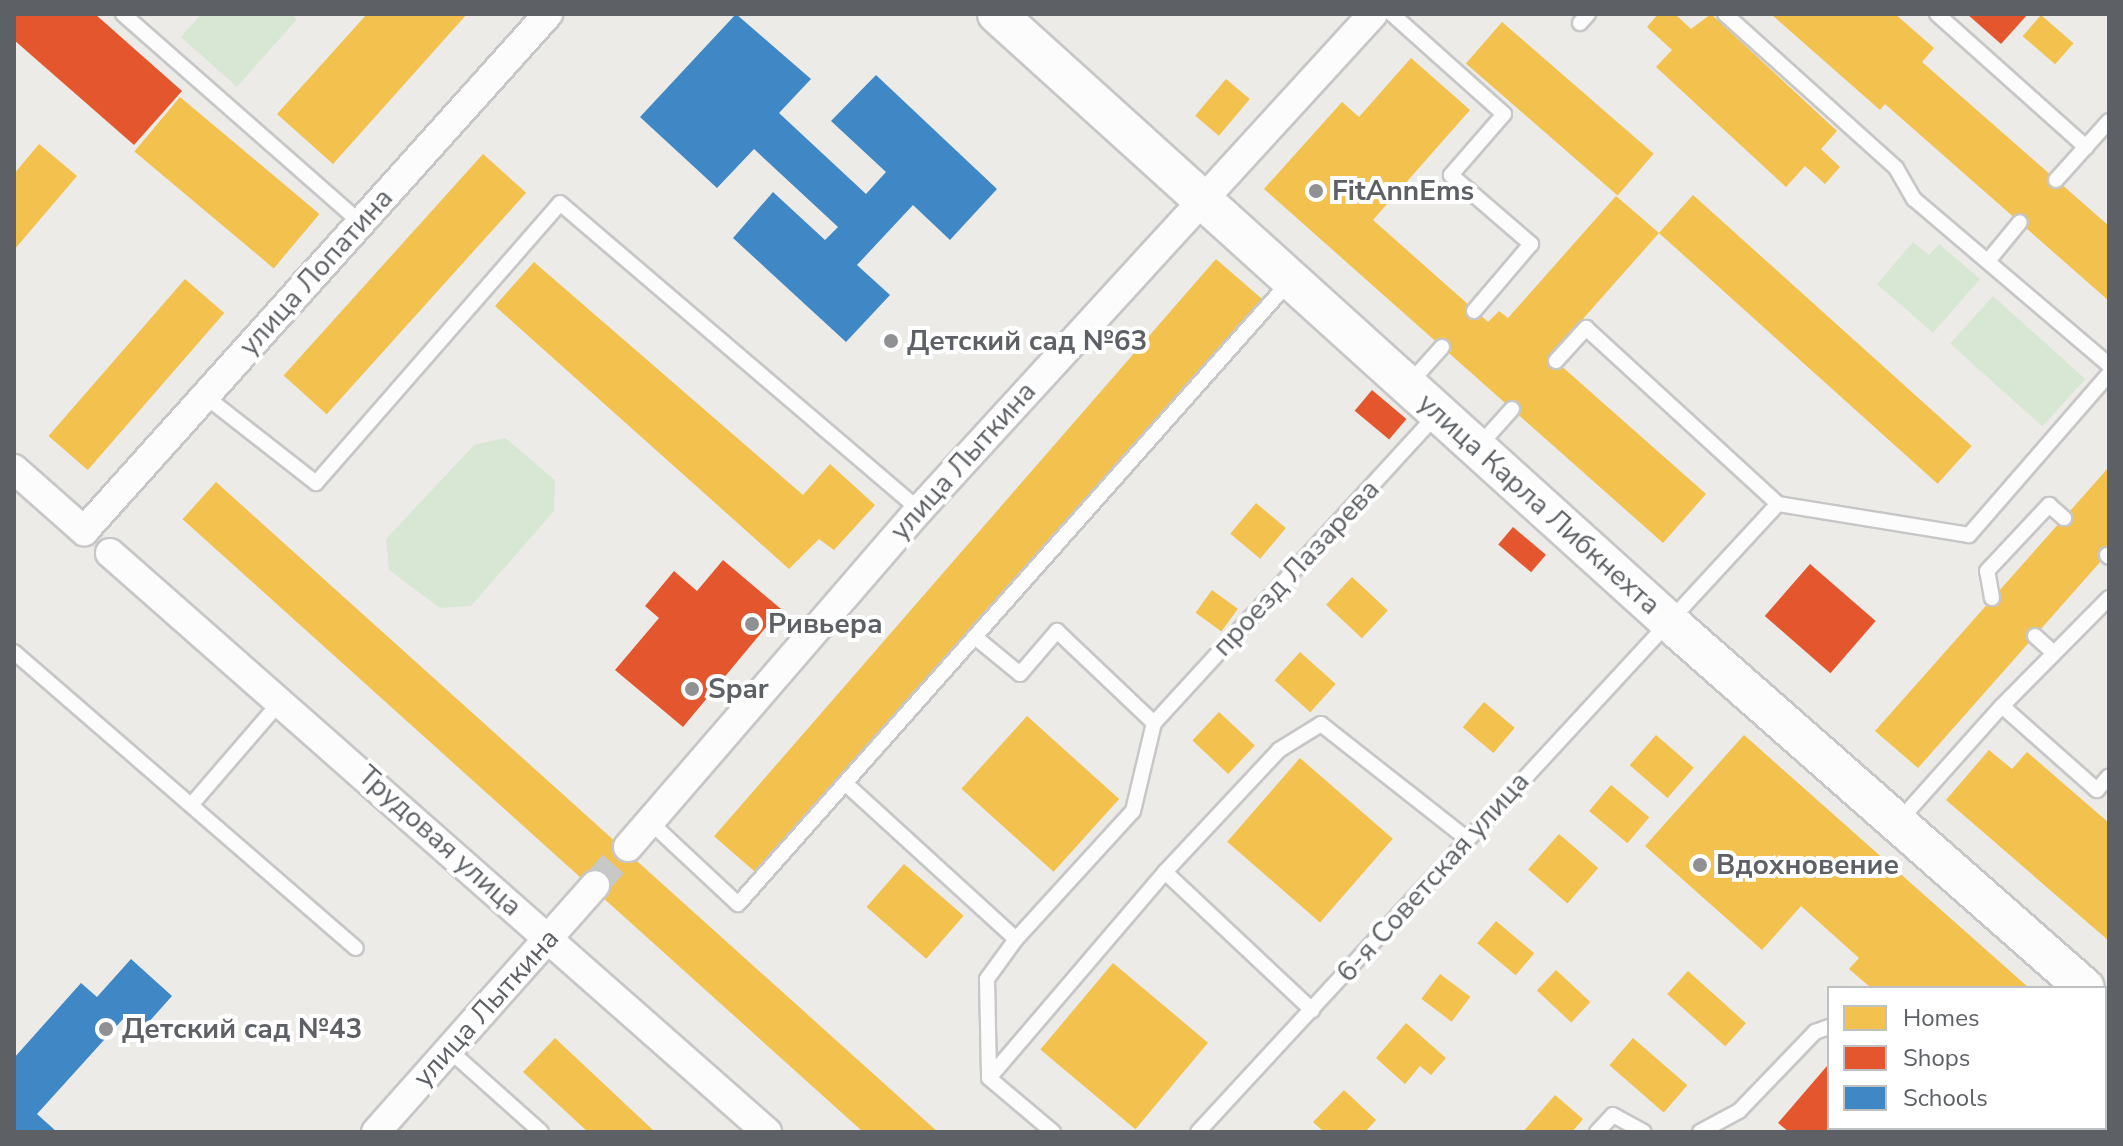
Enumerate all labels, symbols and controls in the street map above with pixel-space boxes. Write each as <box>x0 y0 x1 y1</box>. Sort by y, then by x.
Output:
place label: FitAnnEms <box>1332 174 1474 208</box>
street label: улица Лопатина <box>232 181 400 363</box>
marker: FitAnnEms <box>1307 182 1325 200</box>
place label: Детский сад №63 <box>907 324 1147 358</box>
marker: Детский сад №63 <box>882 332 900 350</box>
street label: улица Лыткина <box>883 375 1043 547</box>
street label: улица Карла Либкнехта <box>1411 386 1667 622</box>
street label: проезд Лазарева <box>1206 473 1386 663</box>
place label: Ривьера <box>768 607 883 641</box>
marker: Ривьера <box>743 615 761 633</box>
place label: Spar <box>708 672 769 706</box>
marker: Spar <box>683 680 701 698</box>
street label: Трудовая улица <box>351 759 529 923</box>
street label: 6-я Советская улица <box>1330 765 1536 989</box>
place label: Вдохновение <box>1716 848 1899 882</box>
marker: Вдохновение <box>1691 856 1709 874</box>
street label: улица Лыткина <box>406 922 566 1094</box>
legend <box>1827 986 2107 1130</box>
text: Homes <box>1903 1002 1979 1034</box>
place label: Детский сад №43 <box>122 1012 362 1046</box>
marker: Детский сад №43 <box>97 1020 115 1038</box>
text: Shops <box>1903 1042 1970 1074</box>
text: Schools <box>1903 1082 1988 1114</box>

